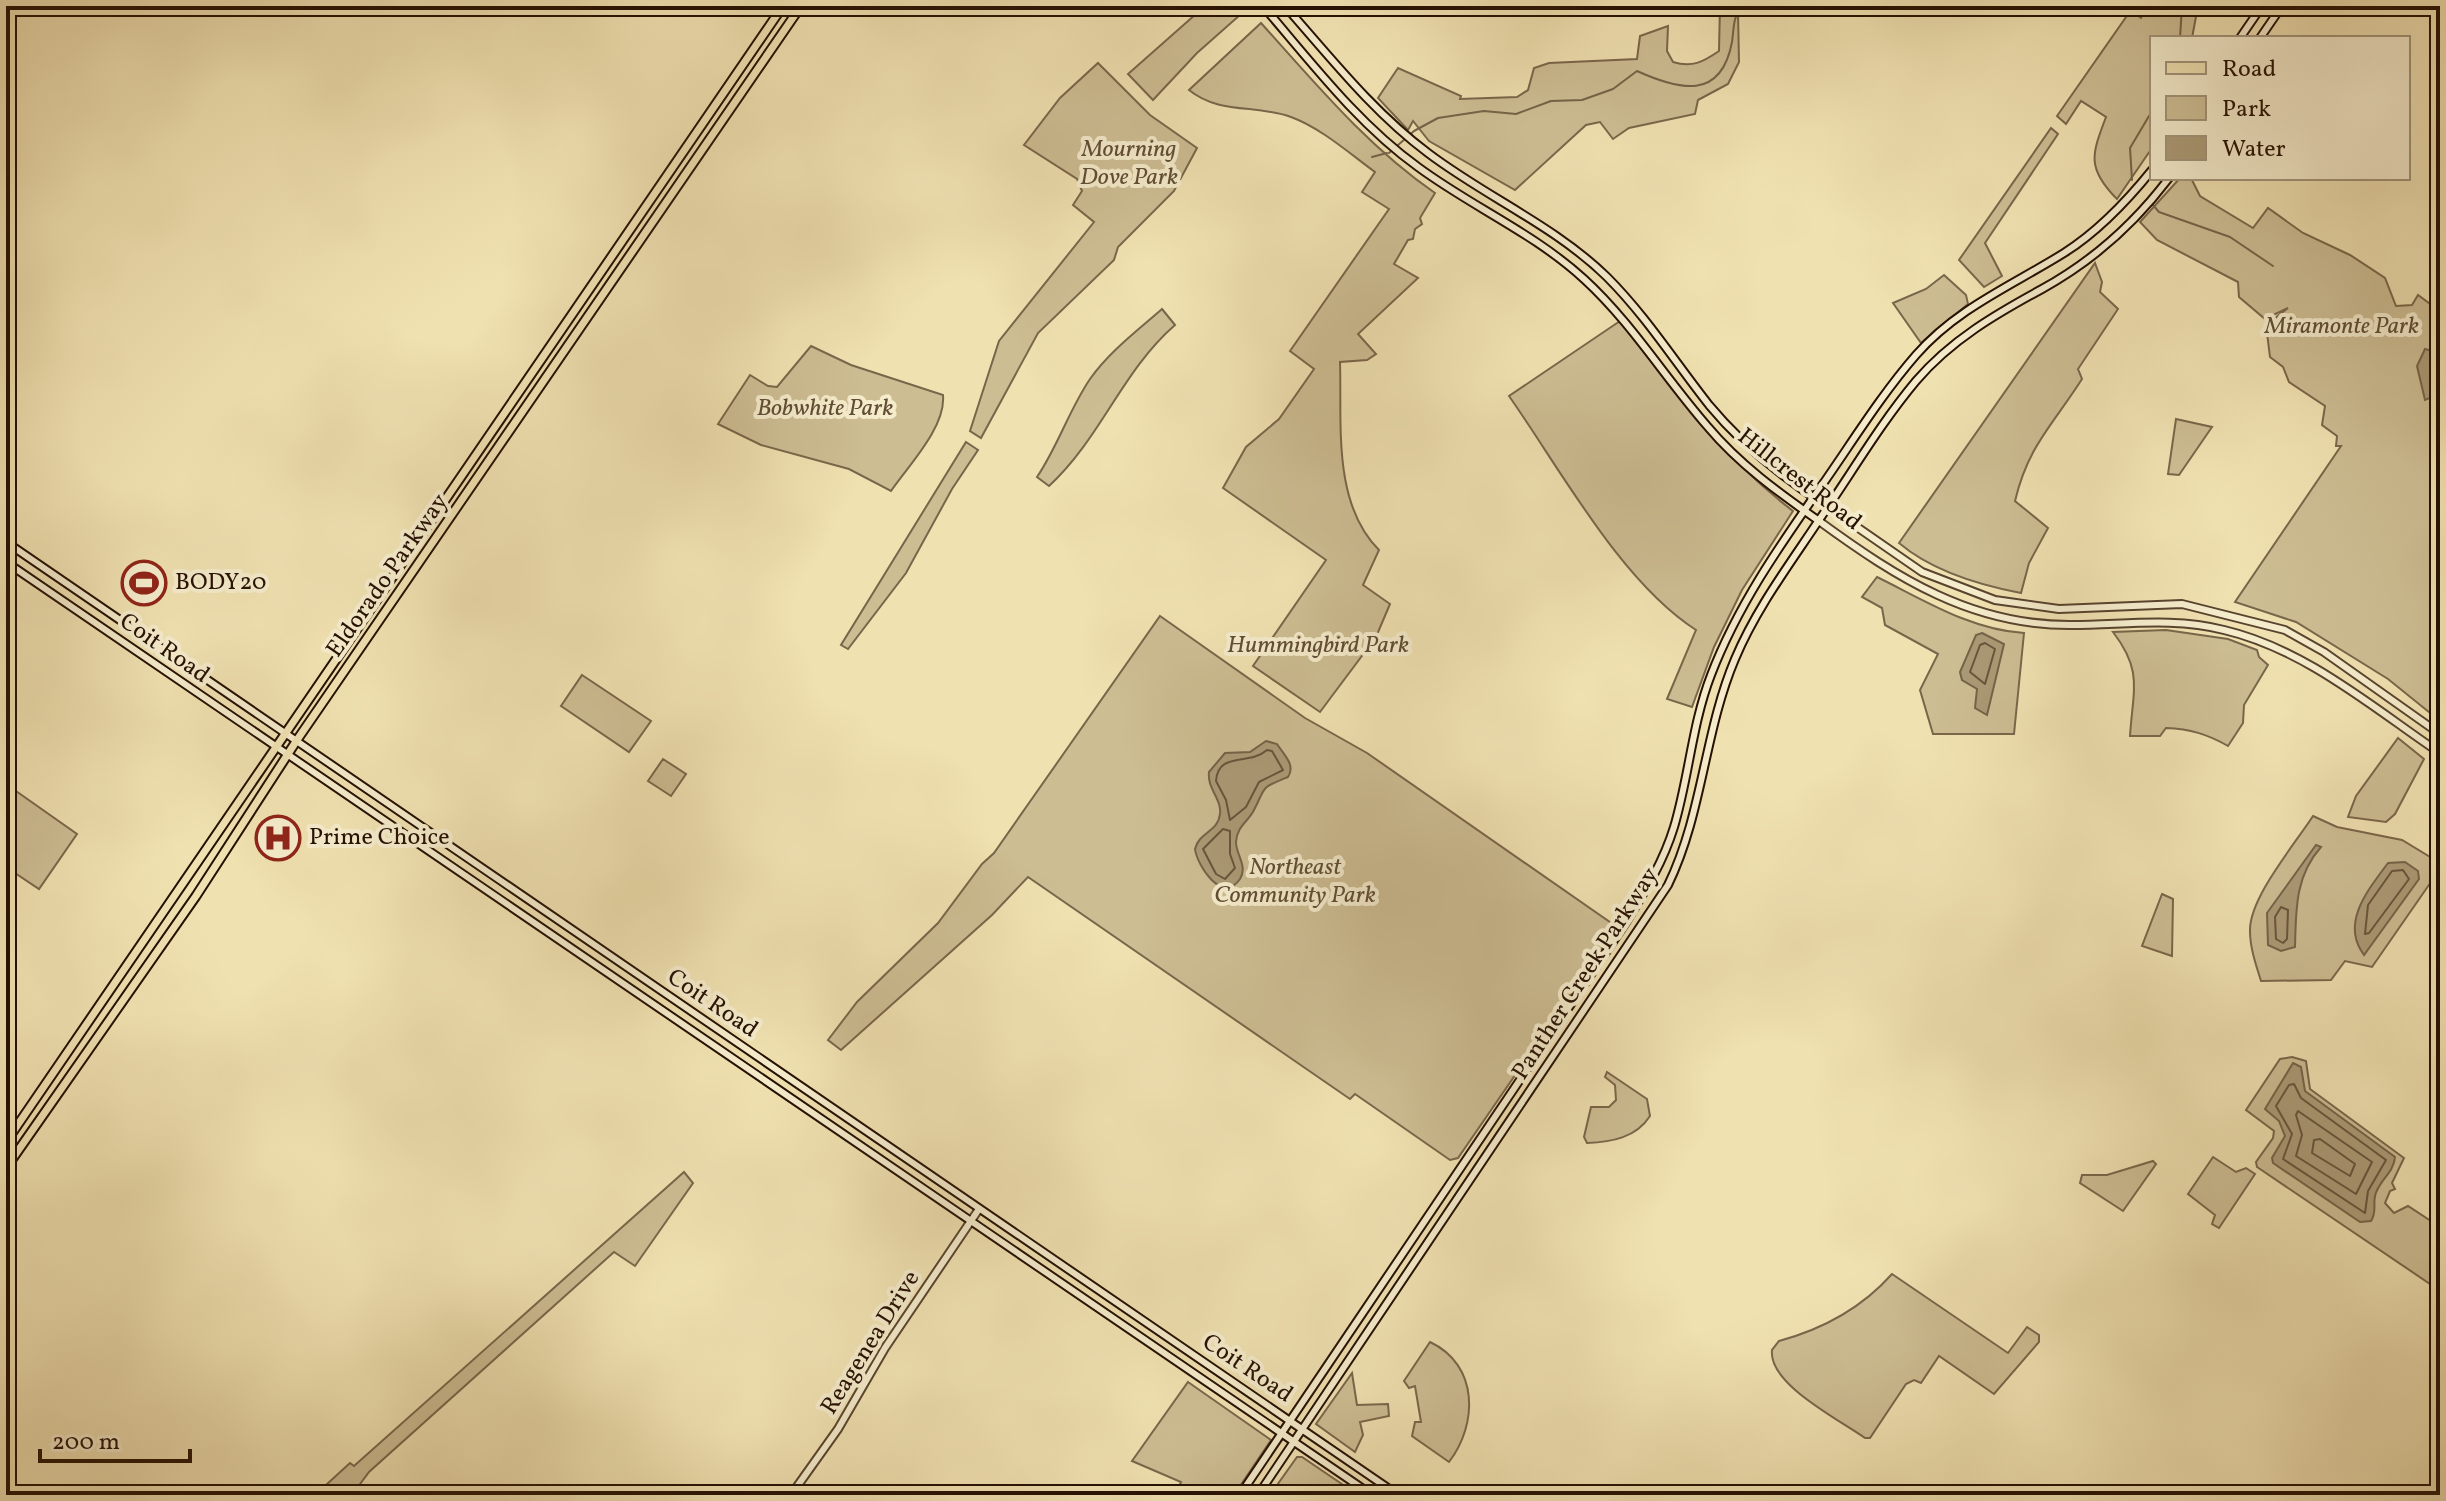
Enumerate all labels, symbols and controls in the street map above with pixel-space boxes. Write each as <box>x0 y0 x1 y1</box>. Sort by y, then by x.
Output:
legend <box>2150 36 2410 180</box>
text: Road <box>2222 53 2276 87</box>
text: Park <box>2222 93 2271 127</box>
park label: Mourning Dove Park <box>1080 133 1178 195</box>
text: Water <box>2222 133 2286 167</box>
park label: Miramonte Park <box>2264 310 2419 344</box>
park label: Bobwhite Park <box>757 392 893 426</box>
street label: Hillcrest Road <box>1730 421 1868 539</box>
street label: Eldorado Parkway <box>319 487 457 665</box>
sports icon: BODY20 <box>120 559 168 607</box>
place label: BODY20 <box>175 566 267 600</box>
street label: Coit Road <box>112 606 216 692</box>
park label: Hummingbird Park <box>1227 629 1409 663</box>
hospital icon: Prime Choice <box>254 814 302 862</box>
place label: Prime Choice <box>309 821 450 855</box>
park label: Northeast Community Park <box>1214 851 1376 913</box>
street label: Panther Creek Parkway <box>1504 861 1668 1087</box>
street label: Coit Road <box>660 961 764 1047</box>
street label: Reagenea Drive <box>813 1264 929 1422</box>
street label: Coit Road <box>1195 1326 1299 1412</box>
scale bar <box>40 1413 190 1463</box>
text: 200 m <box>52 1426 120 1460</box>

